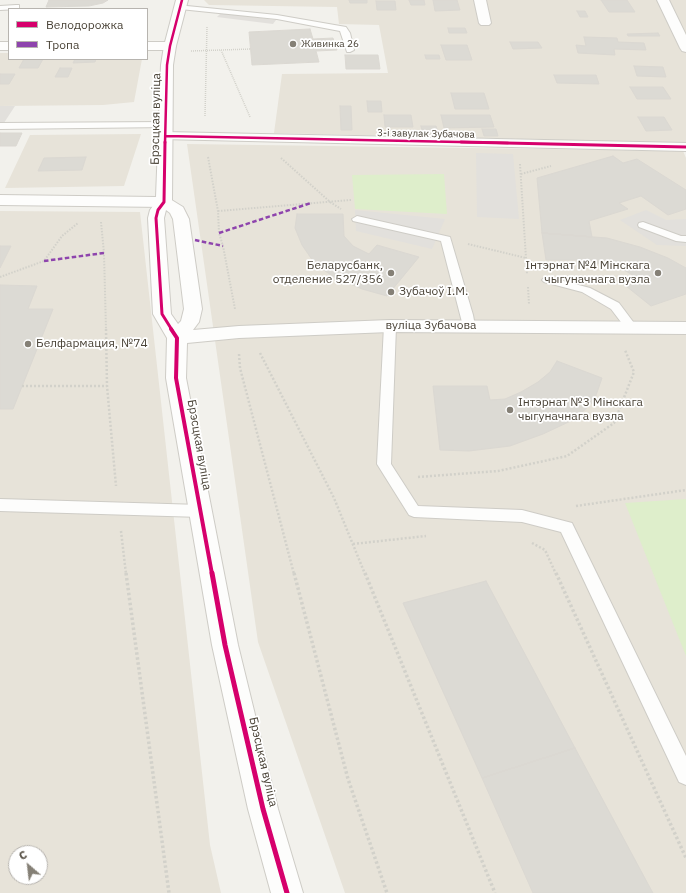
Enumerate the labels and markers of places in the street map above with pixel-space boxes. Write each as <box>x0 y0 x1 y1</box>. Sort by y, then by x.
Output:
place label: Живинка 26 <box>301 38 359 50</box>
marker: Живинка 26 <box>288 39 298 49</box>
place label: Беларусбанк, отделение 527/356 <box>273 259 383 287</box>
place label: Інтэрнат №4 Мінскага чыгуначнага вузла <box>525 259 650 287</box>
marker: Беларусбанк, отделение 527/356 <box>386 268 396 278</box>
marker: Інтэрнат №4 Мінскага чыгуначнага вузла <box>653 268 663 278</box>
place label: Зубачоў І.М. <box>399 285 468 299</box>
marker: Зубачоў І.М. <box>386 287 396 297</box>
place label: Белфармация, №74 <box>36 337 148 351</box>
marker: Белфармация, №74 <box>23 339 33 349</box>
place label: Інтэрнат №3 Мінскага чыгуначнага вузла <box>518 396 643 424</box>
marker: Інтэрнат №3 Мінскага чыгуначнага вузла <box>505 405 515 415</box>

